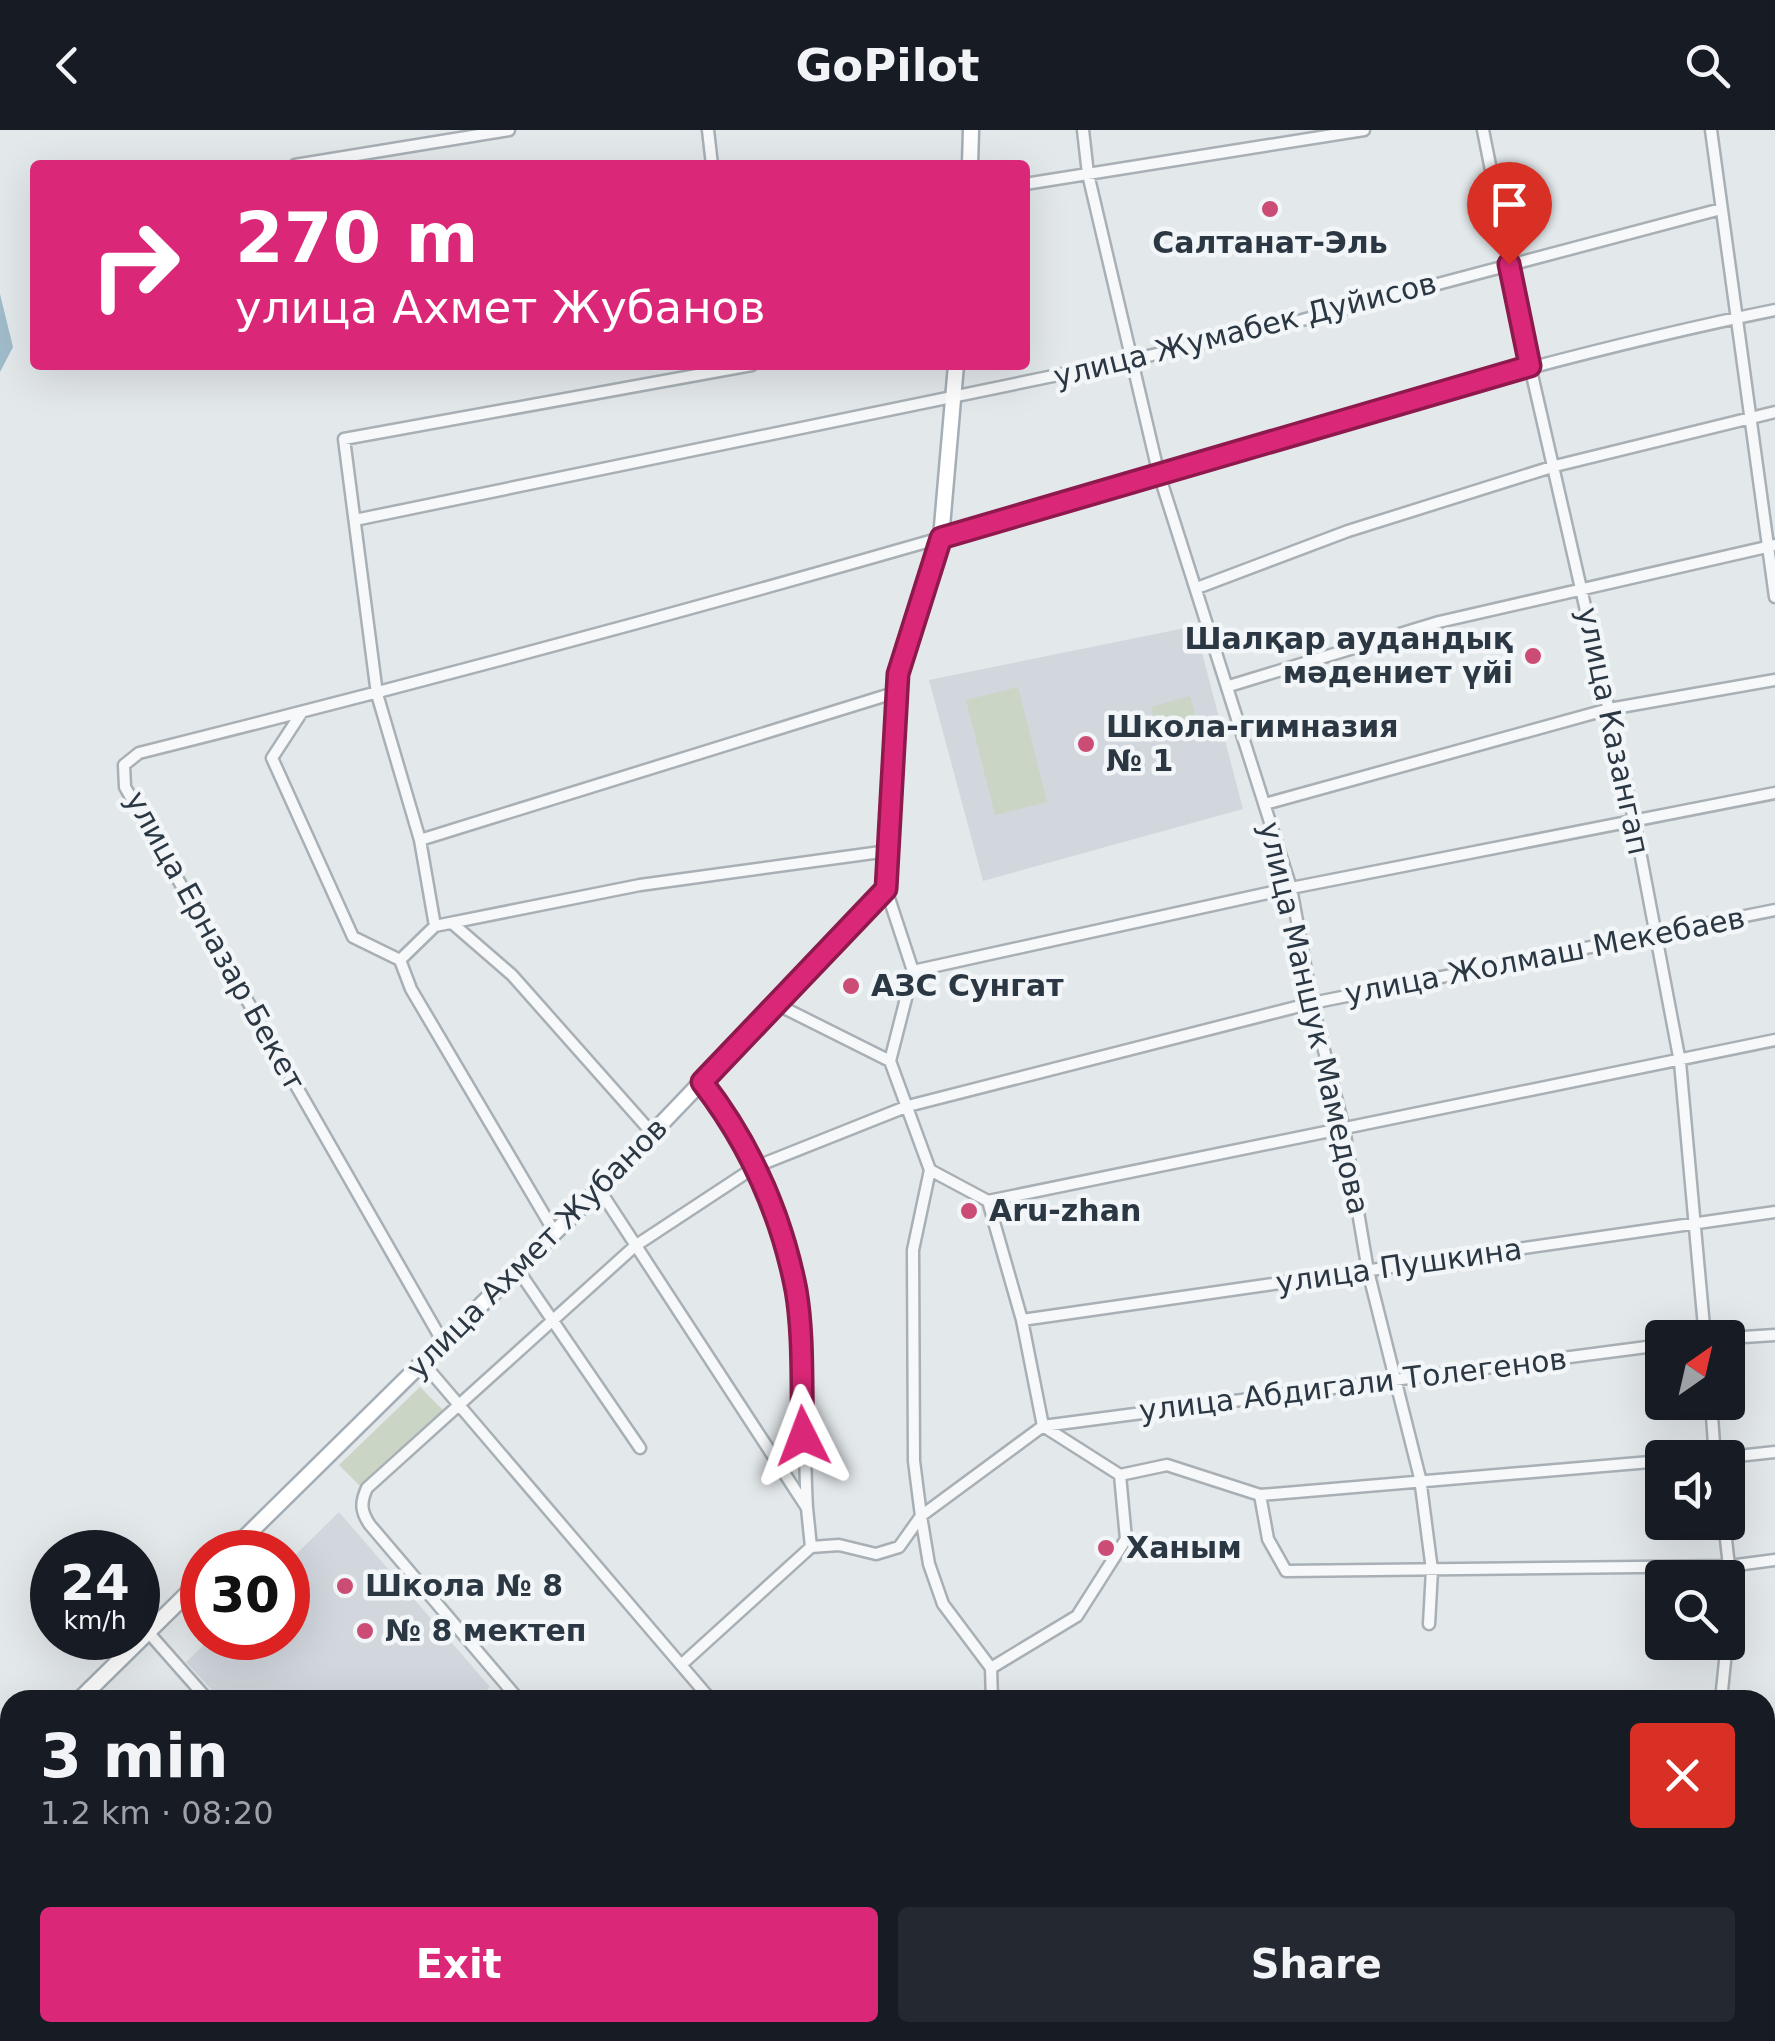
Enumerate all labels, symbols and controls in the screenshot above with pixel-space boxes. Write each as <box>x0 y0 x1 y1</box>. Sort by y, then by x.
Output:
icon: back <box>40 38 95 93</box>
icon: search <box>1680 38 1735 93</box>
text: GoPilot <box>795 39 980 92</box>
pin <box>1467 162 1552 265</box>
icon: arrive <box>1482 177 1537 232</box>
text: 270 m <box>235 197 478 279</box>
marker: Салтанат-Эль <box>1259 198 1281 220</box>
icon: right <box>70 200 200 330</box>
place label: Салтанат-Эль <box>1152 225 1388 260</box>
street label: улица Жумабек Дуйисов <box>1050 265 1440 394</box>
text: улица Ахмет Жубанов <box>235 281 766 334</box>
street label: улица Казангап <box>1570 604 1657 858</box>
place label: Шалқар аудандық мәдениет үйі <box>1184 621 1513 690</box>
marker: Шалқар аудандық мәдениет үйі <box>1522 645 1544 667</box>
place label: Школа-гимназия № 1 <box>1106 709 1399 778</box>
marker: Школа-гимназия № 1 <box>1075 733 1097 755</box>
street label: улица Ерназар Бекет <box>118 785 312 1097</box>
street label: улица Маншук Мамедова <box>1252 818 1377 1218</box>
street label: улица Жолмаш Мекебаев <box>1342 900 1748 1011</box>
place label: АЗС Сунгат <box>871 968 1064 1003</box>
marker: АЗС Сунгат <box>840 975 862 997</box>
street label: улица Ахмет Жубанов <box>399 1110 674 1385</box>
place label: Aru-zhan <box>989 1193 1141 1228</box>
marker: Aru-zhan <box>958 1200 980 1222</box>
street label: улица Пушкина <box>1274 1231 1524 1300</box>
north arrow <box>1645 1320 1745 1420</box>
map controls <box>1645 1320 1745 1660</box>
street label: улица Абдигали Толегенов <box>1137 1341 1569 1428</box>
position arrow <box>751 1384 855 1488</box>
button: sound <box>1645 1440 1745 1540</box>
speed limit sign: 30 <box>180 1530 310 1660</box>
place label: Ханым <box>1126 1530 1242 1565</box>
marker: Ханым <box>1095 1537 1117 1559</box>
text: 24 <box>60 1554 130 1612</box>
button: search <box>1645 1560 1745 1660</box>
place label: Школа № 8 <box>365 1568 563 1603</box>
marker: Школа № 8 <box>334 1575 356 1597</box>
text: km/h <box>63 1606 127 1635</box>
place label: № 8 мектеп <box>385 1613 587 1648</box>
marker: № 8 мектеп <box>354 1620 376 1642</box>
text: 3 min <box>40 1721 228 1791</box>
button: close <box>1630 1723 1735 1828</box>
text: 1.2 km · 08:20 <box>40 1794 274 1832</box>
button: Exit <box>40 1907 878 2022</box>
button: Share <box>898 1907 1735 2022</box>

